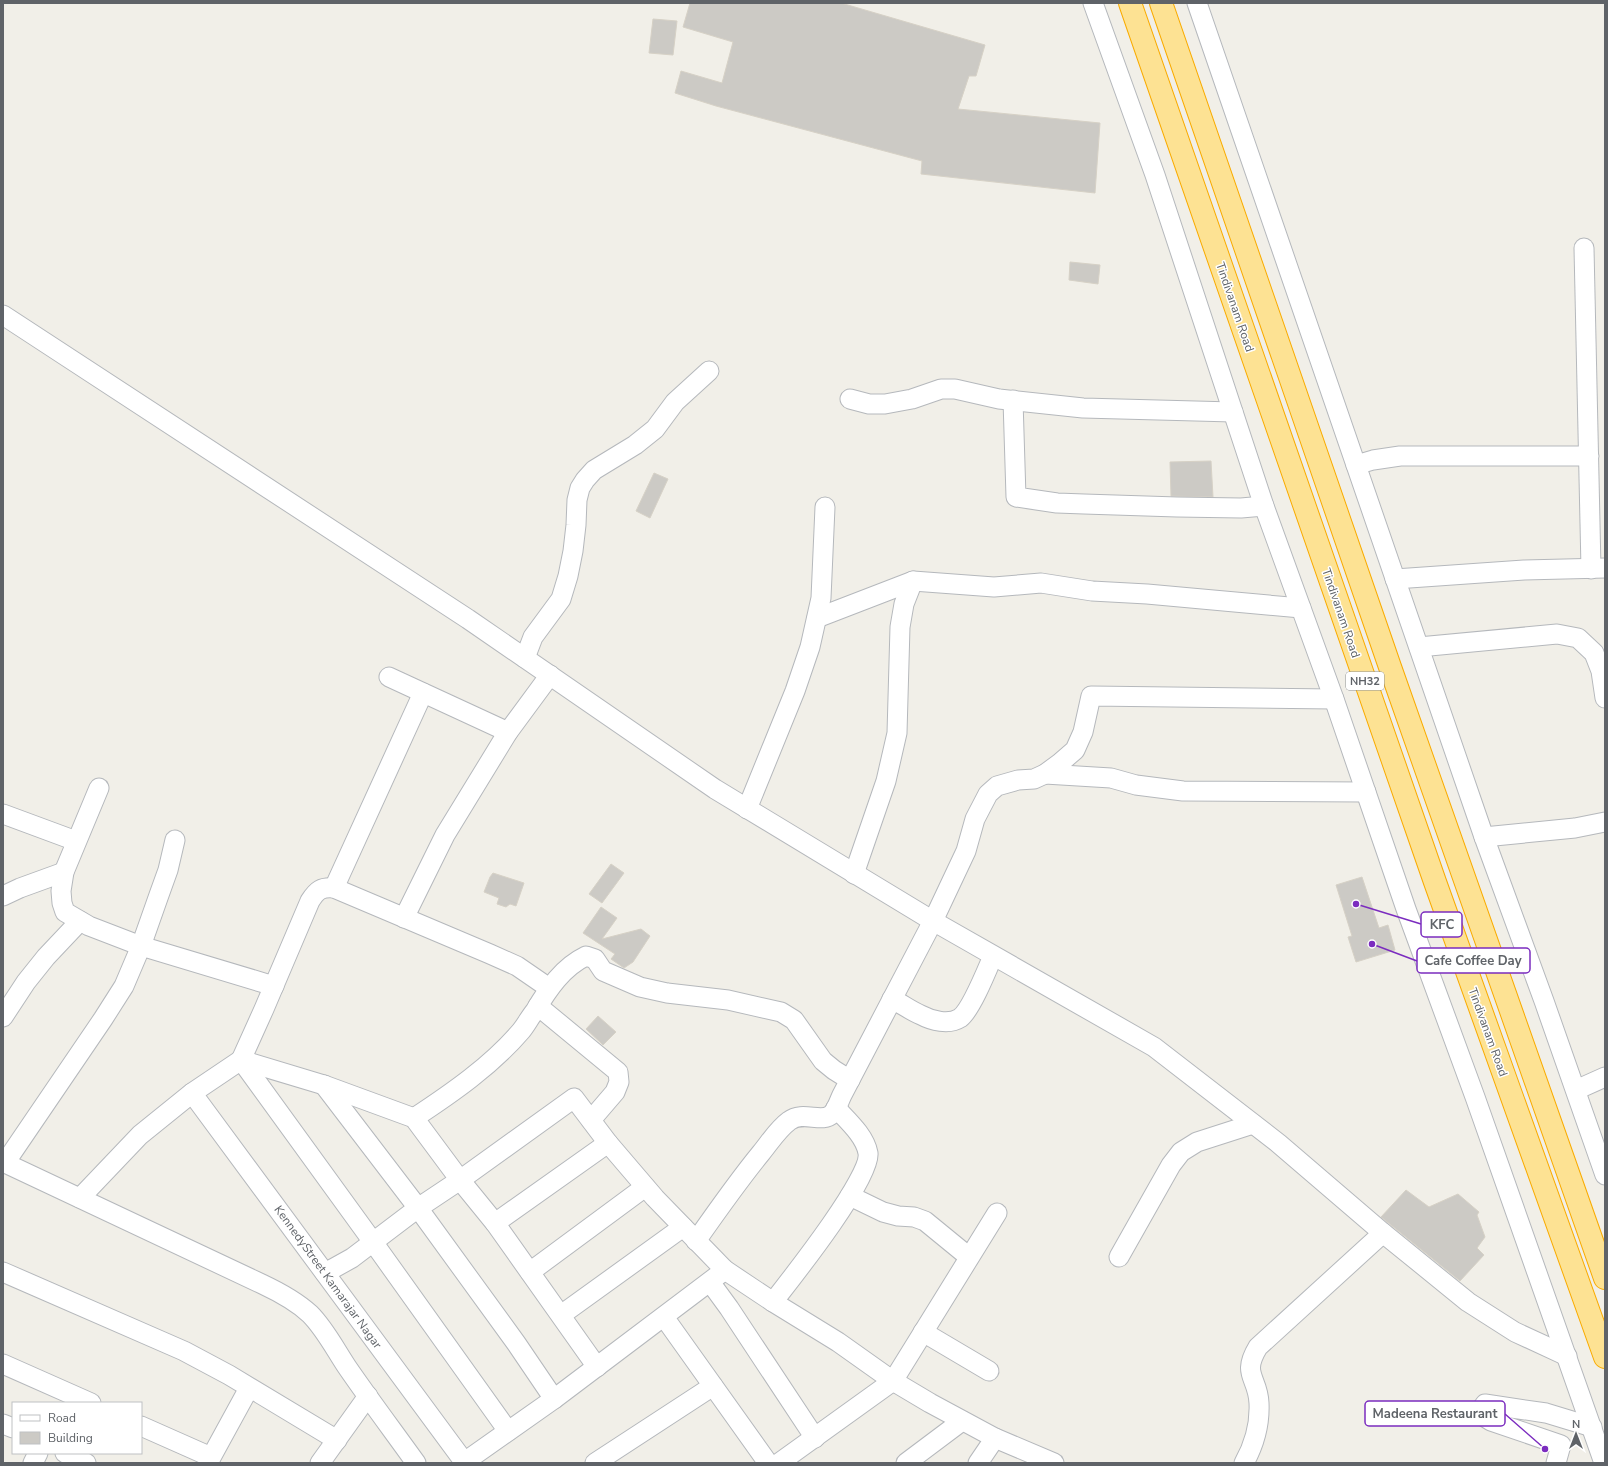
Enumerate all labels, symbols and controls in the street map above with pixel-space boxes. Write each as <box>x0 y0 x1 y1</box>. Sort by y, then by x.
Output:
street label: Tindivanam Road <box>1212 260 1258 354</box>
street label: Tindivanam Road <box>1318 566 1364 660</box>
road number: NH32 <box>1346 672 1384 690</box>
callout: KFC <box>1421 912 1462 937</box>
text: KFC <box>1430 916 1454 934</box>
callout: Cafe Coffee Day <box>1417 948 1530 973</box>
text: Cafe Coffee Day <box>1424 952 1522 970</box>
street label: Tindivanam Road <box>1464 985 1512 1079</box>
street label: KennedyStreet Kamarajar Nagar <box>271 1202 386 1352</box>
callout: Madeena Restaurant <box>1365 1401 1505 1426</box>
legend <box>12 1402 142 1454</box>
text: Madeena Restaurant <box>1373 1405 1498 1423</box>
text: Road <box>48 1410 76 1426</box>
north arrow <box>1556 1414 1596 1454</box>
text: N <box>1572 1417 1580 1432</box>
text: Building <box>48 1430 93 1446</box>

